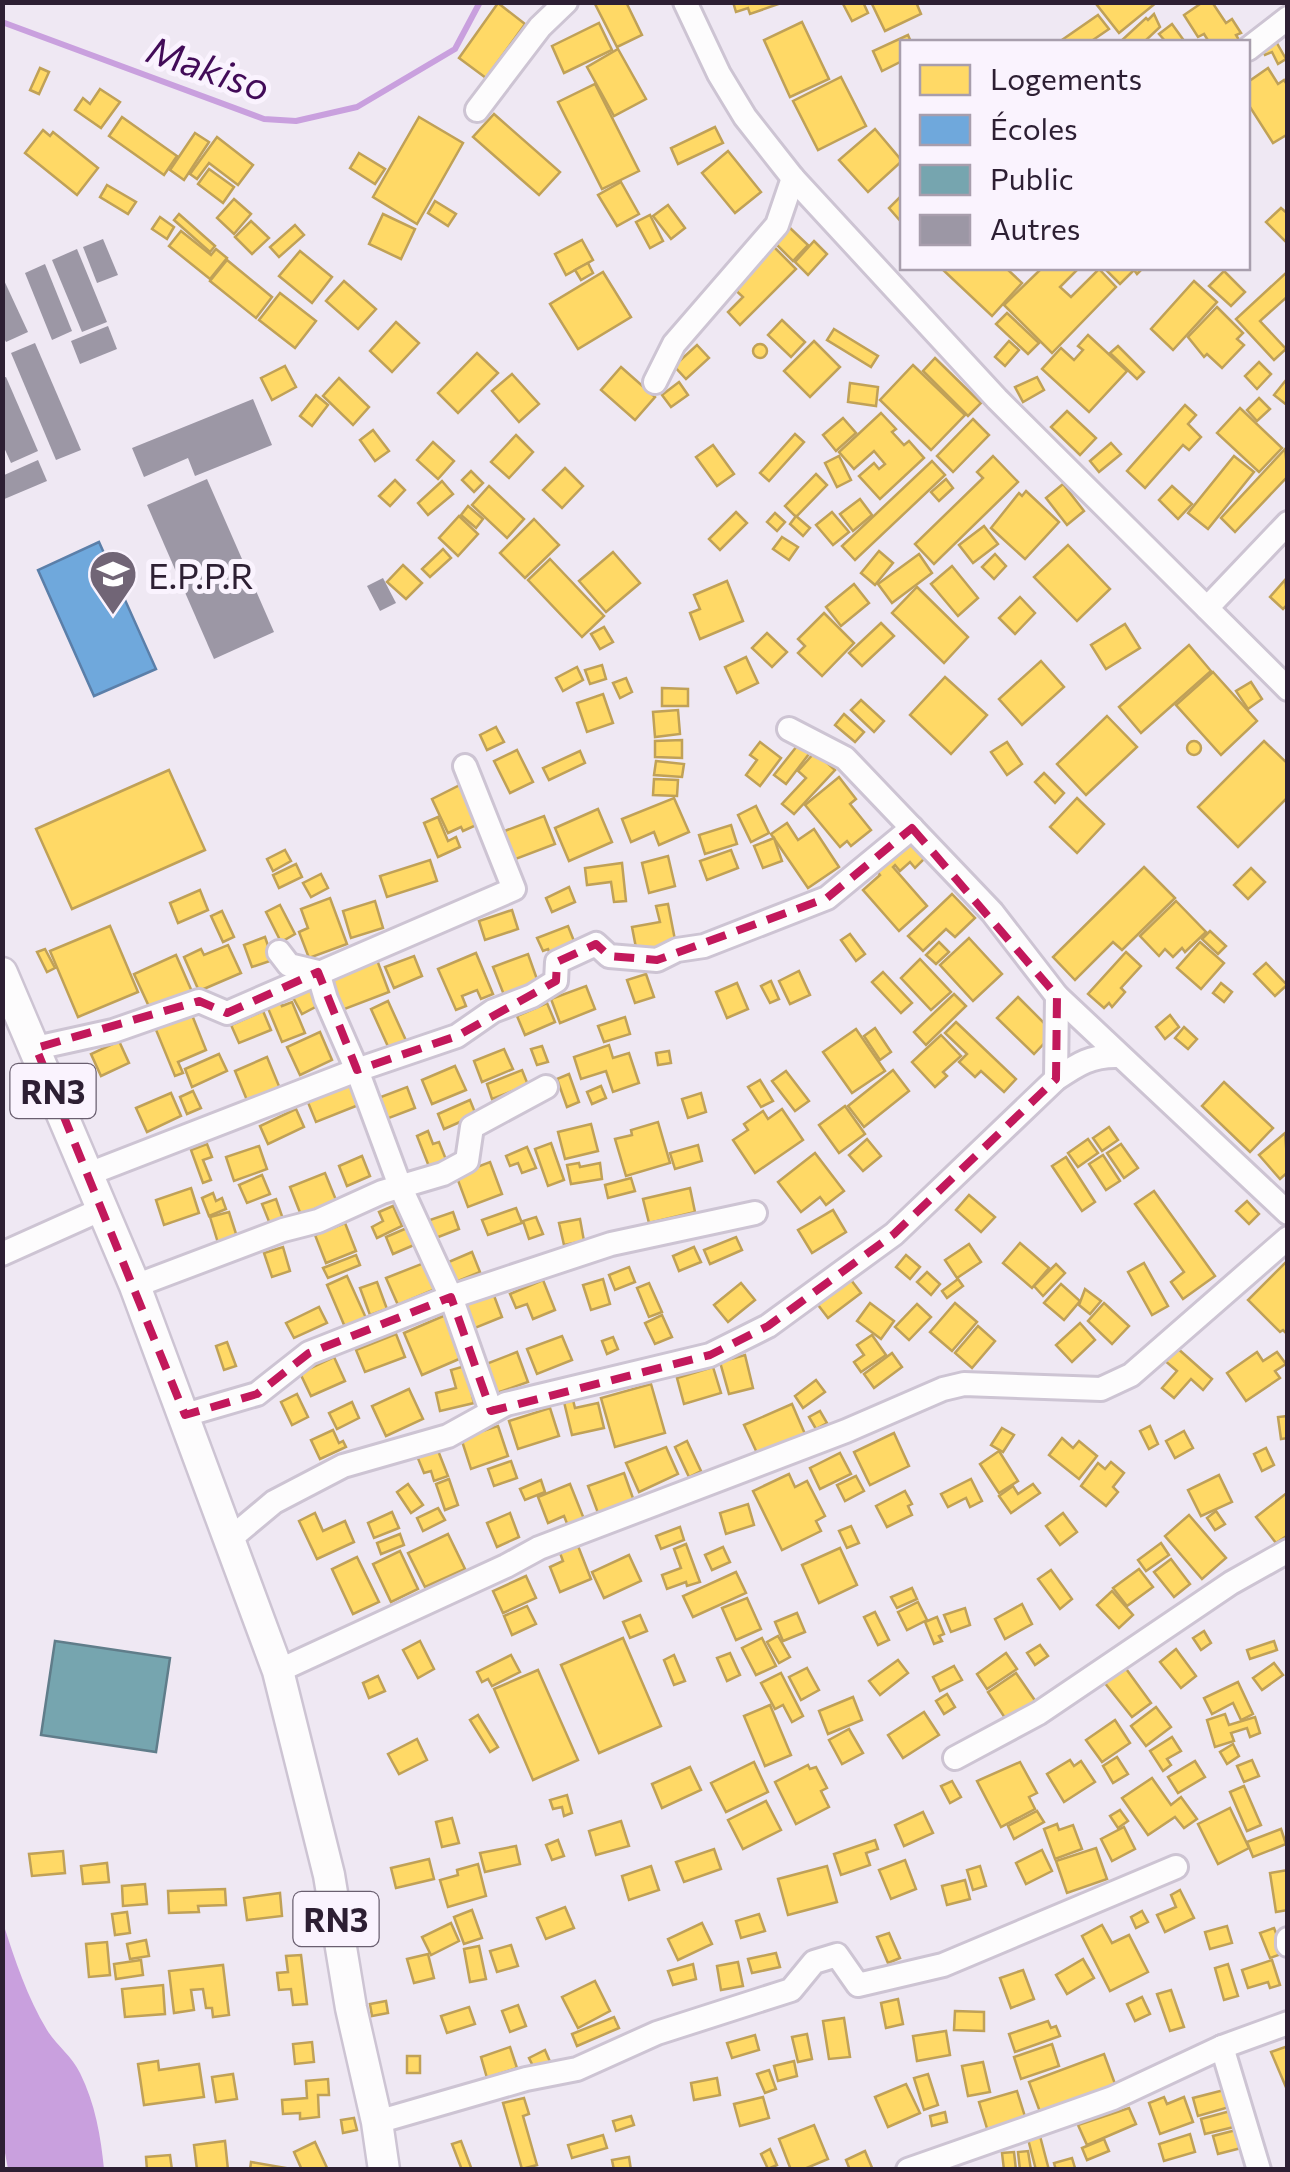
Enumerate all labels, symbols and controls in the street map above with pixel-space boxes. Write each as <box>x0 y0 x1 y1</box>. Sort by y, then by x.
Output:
water label: Makiso <box>142 24 276 110</box>
legend <box>900 40 1250 270</box>
text: Logements <box>990 59 1142 96</box>
text: Écoles <box>990 109 1078 146</box>
text: Public <box>990 159 1074 196</box>
text: Autres <box>990 209 1080 246</box>
school or university icon: E.P.P.R <box>87 548 139 616</box>
place label: E.P.P.R <box>148 553 254 596</box>
road number: RN3 <box>10 1064 96 1118</box>
road number: RN3 <box>294 1892 378 1946</box>

